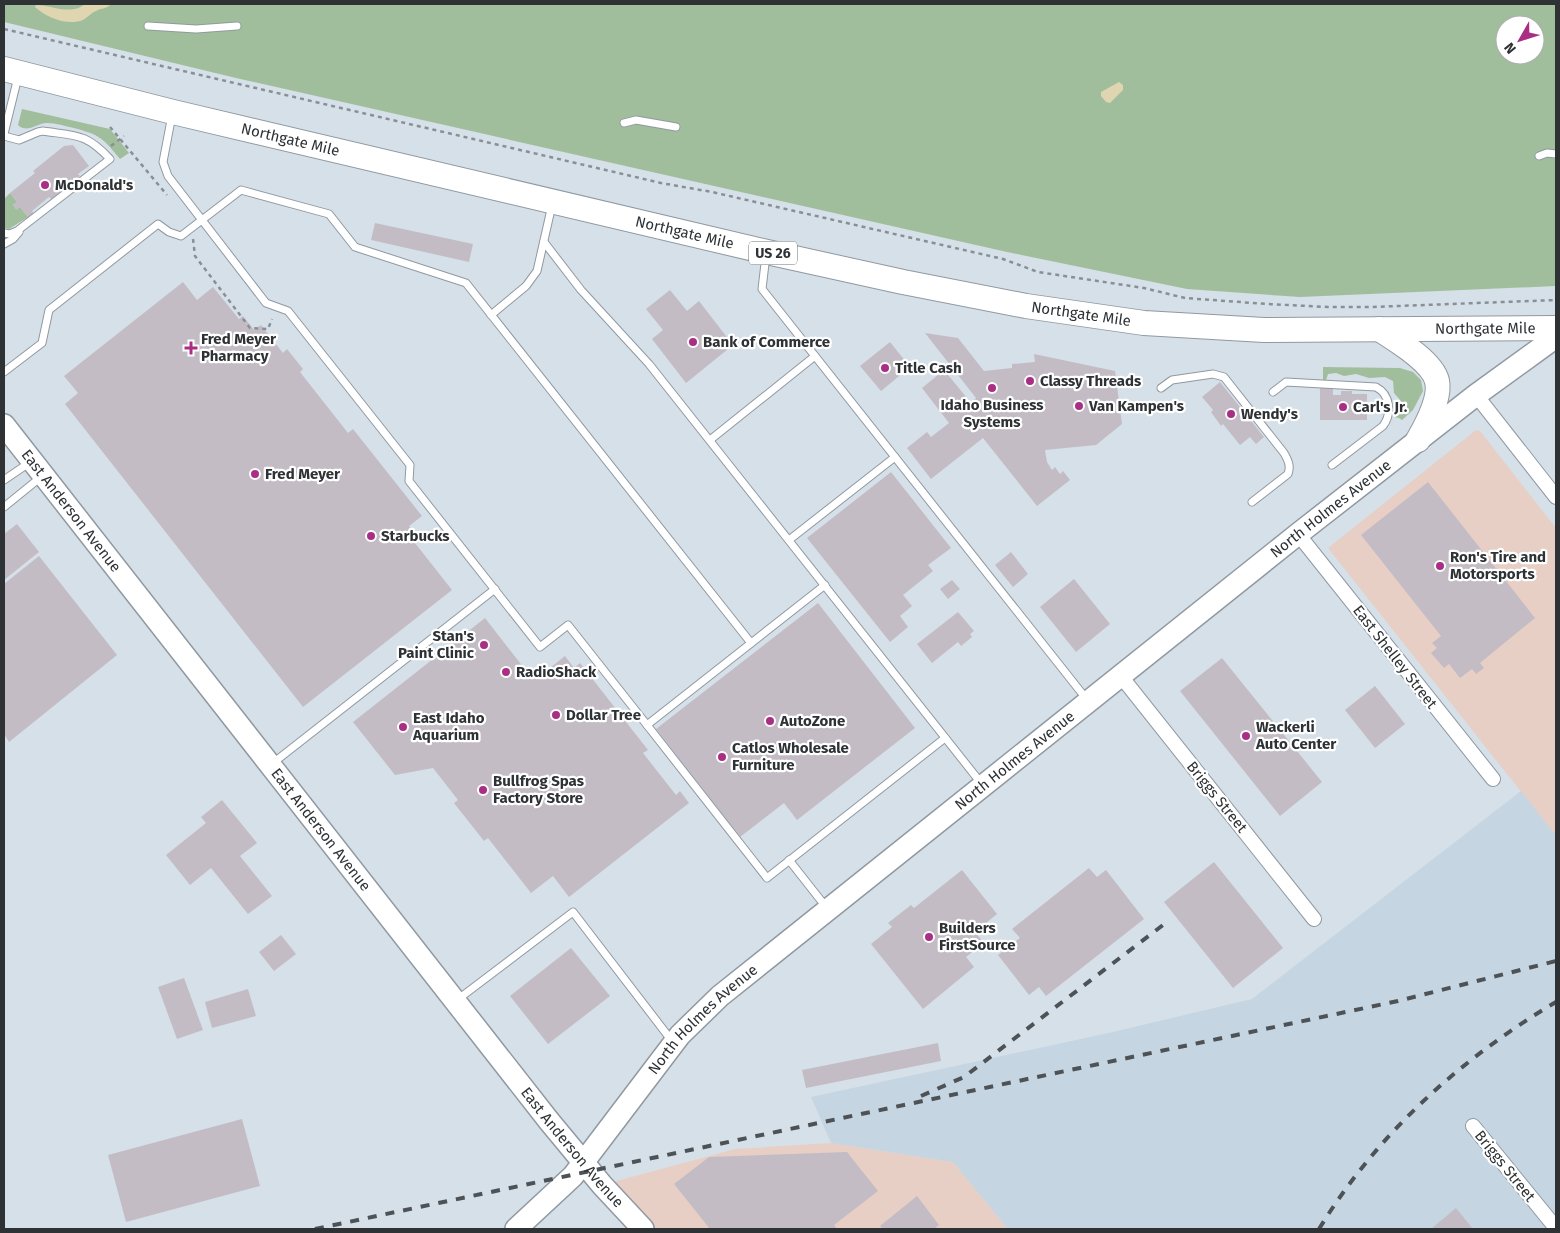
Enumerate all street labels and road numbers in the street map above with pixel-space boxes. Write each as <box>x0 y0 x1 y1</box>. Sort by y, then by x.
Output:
street label: Northgate Mile <box>239 119 341 160</box>
street label: Northgate Mile <box>634 212 736 253</box>
road number: US 26 <box>749 242 797 264</box>
street label: Northgate Mile <box>1030 298 1132 330</box>
street label: Northgate Mile <box>1435 319 1536 338</box>
street label: East Anderson Avenue <box>18 446 125 576</box>
street label: North Holmes Avenue <box>1267 456 1395 562</box>
street label: East Shelley Street <box>1349 602 1441 713</box>
street label: North Holmes Avenue <box>951 707 1078 814</box>
street label: Briggs Street <box>1183 758 1252 837</box>
street label: East Anderson Avenue <box>267 765 374 895</box>
street label: North Holmes Avenue <box>644 961 761 1078</box>
street label: East Anderson Avenue <box>517 1084 627 1211</box>
street label: Briggs Street <box>1471 1127 1540 1206</box>

